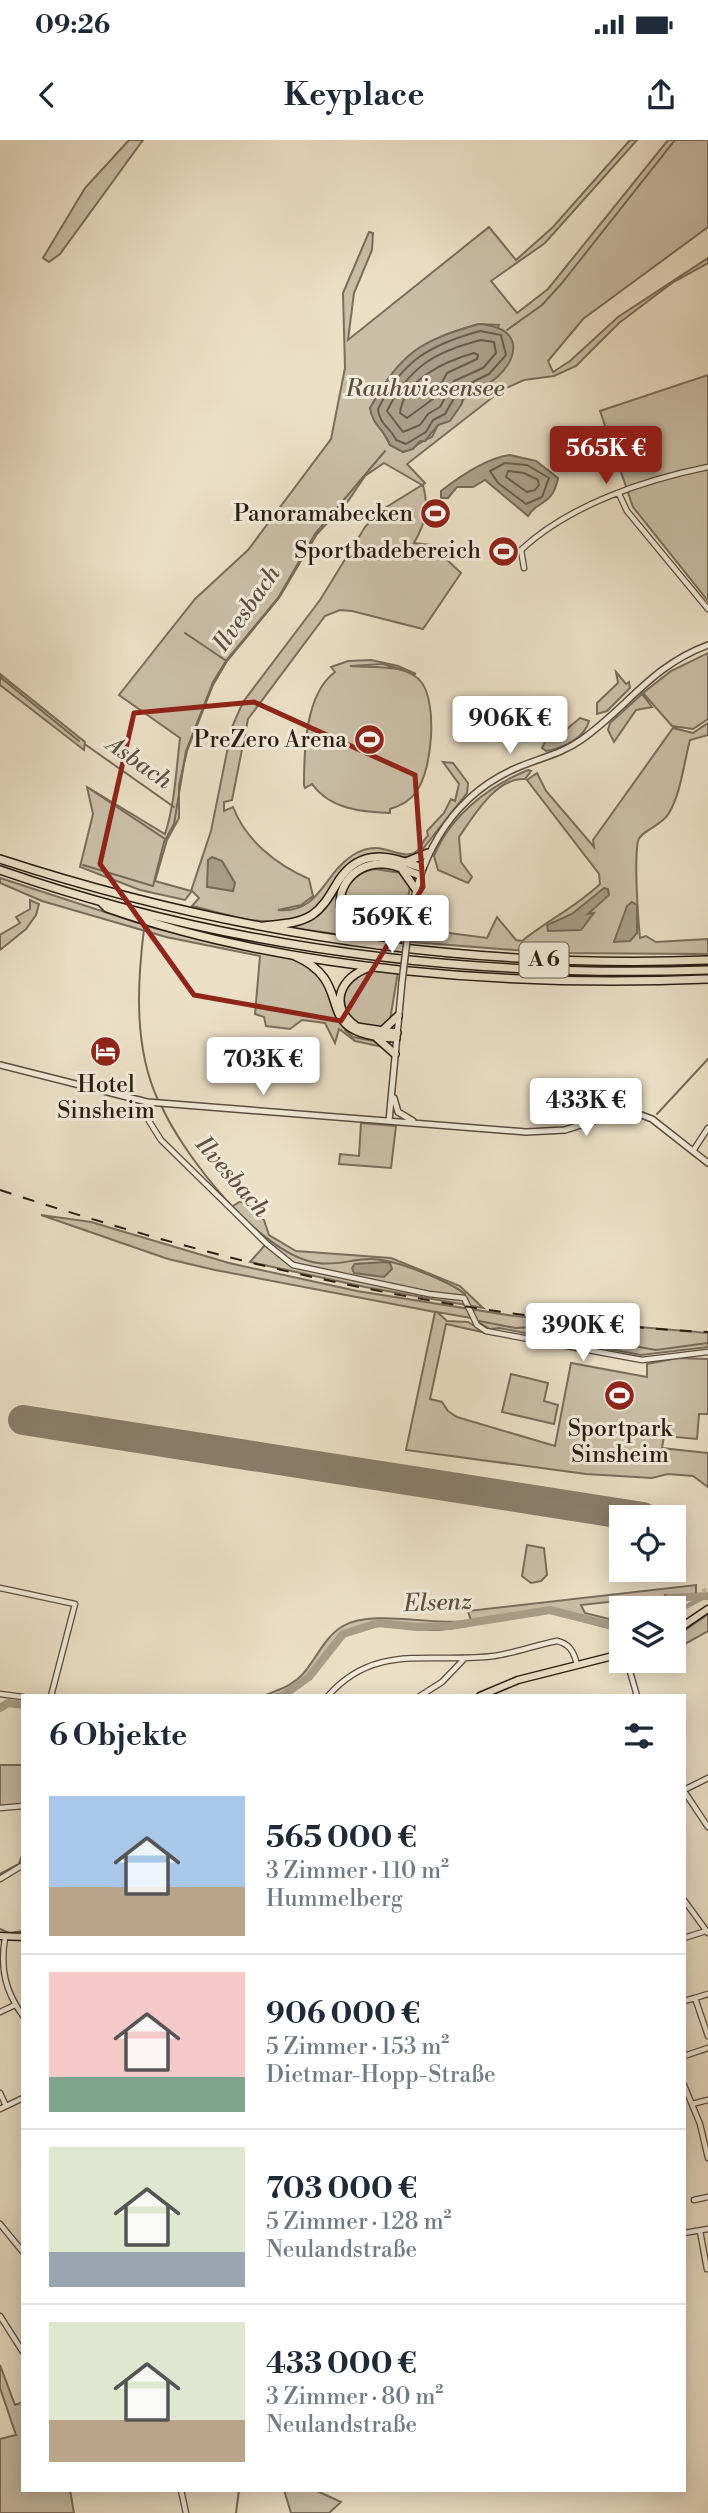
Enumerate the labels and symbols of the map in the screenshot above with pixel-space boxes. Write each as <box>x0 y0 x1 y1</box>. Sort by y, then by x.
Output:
water label: Rauhwiesensee <box>344 374 505 404</box>
pin: 565K € <box>549 426 663 486</box>
sports icon: Panoramabecken <box>419 497 453 531</box>
place label: Panoramabecken <box>233 500 413 528</box>
sports icon: Sportbadebereich <box>487 534 521 568</box>
place label: Sportbadebereich <box>294 537 481 565</box>
water label: Ilvesbach <box>206 560 288 659</box>
pin: 906K € <box>453 696 567 756</box>
sports icon: PreZero Arena <box>353 723 387 757</box>
place label: PreZero Arena <box>193 726 347 754</box>
water label: Asbach <box>98 728 178 797</box>
pin: 569K € <box>335 896 449 955</box>
road number: A 6 <box>520 942 568 978</box>
hotel icon: Hotel Sinsheim <box>89 1034 123 1068</box>
pin: 703K € <box>206 1038 320 1097</box>
place label: Hotel Sinsheim <box>57 1071 155 1125</box>
pin: 433K € <box>529 1079 643 1138</box>
water label: Ilvesbach <box>188 1129 276 1224</box>
pin: 390K € <box>526 1304 640 1363</box>
sports icon: Sportpark Sinsheim <box>603 1378 637 1412</box>
place label: Sportpark Sinsheim <box>568 1415 673 1469</box>
water label: Elsenz <box>402 1587 473 1619</box>

